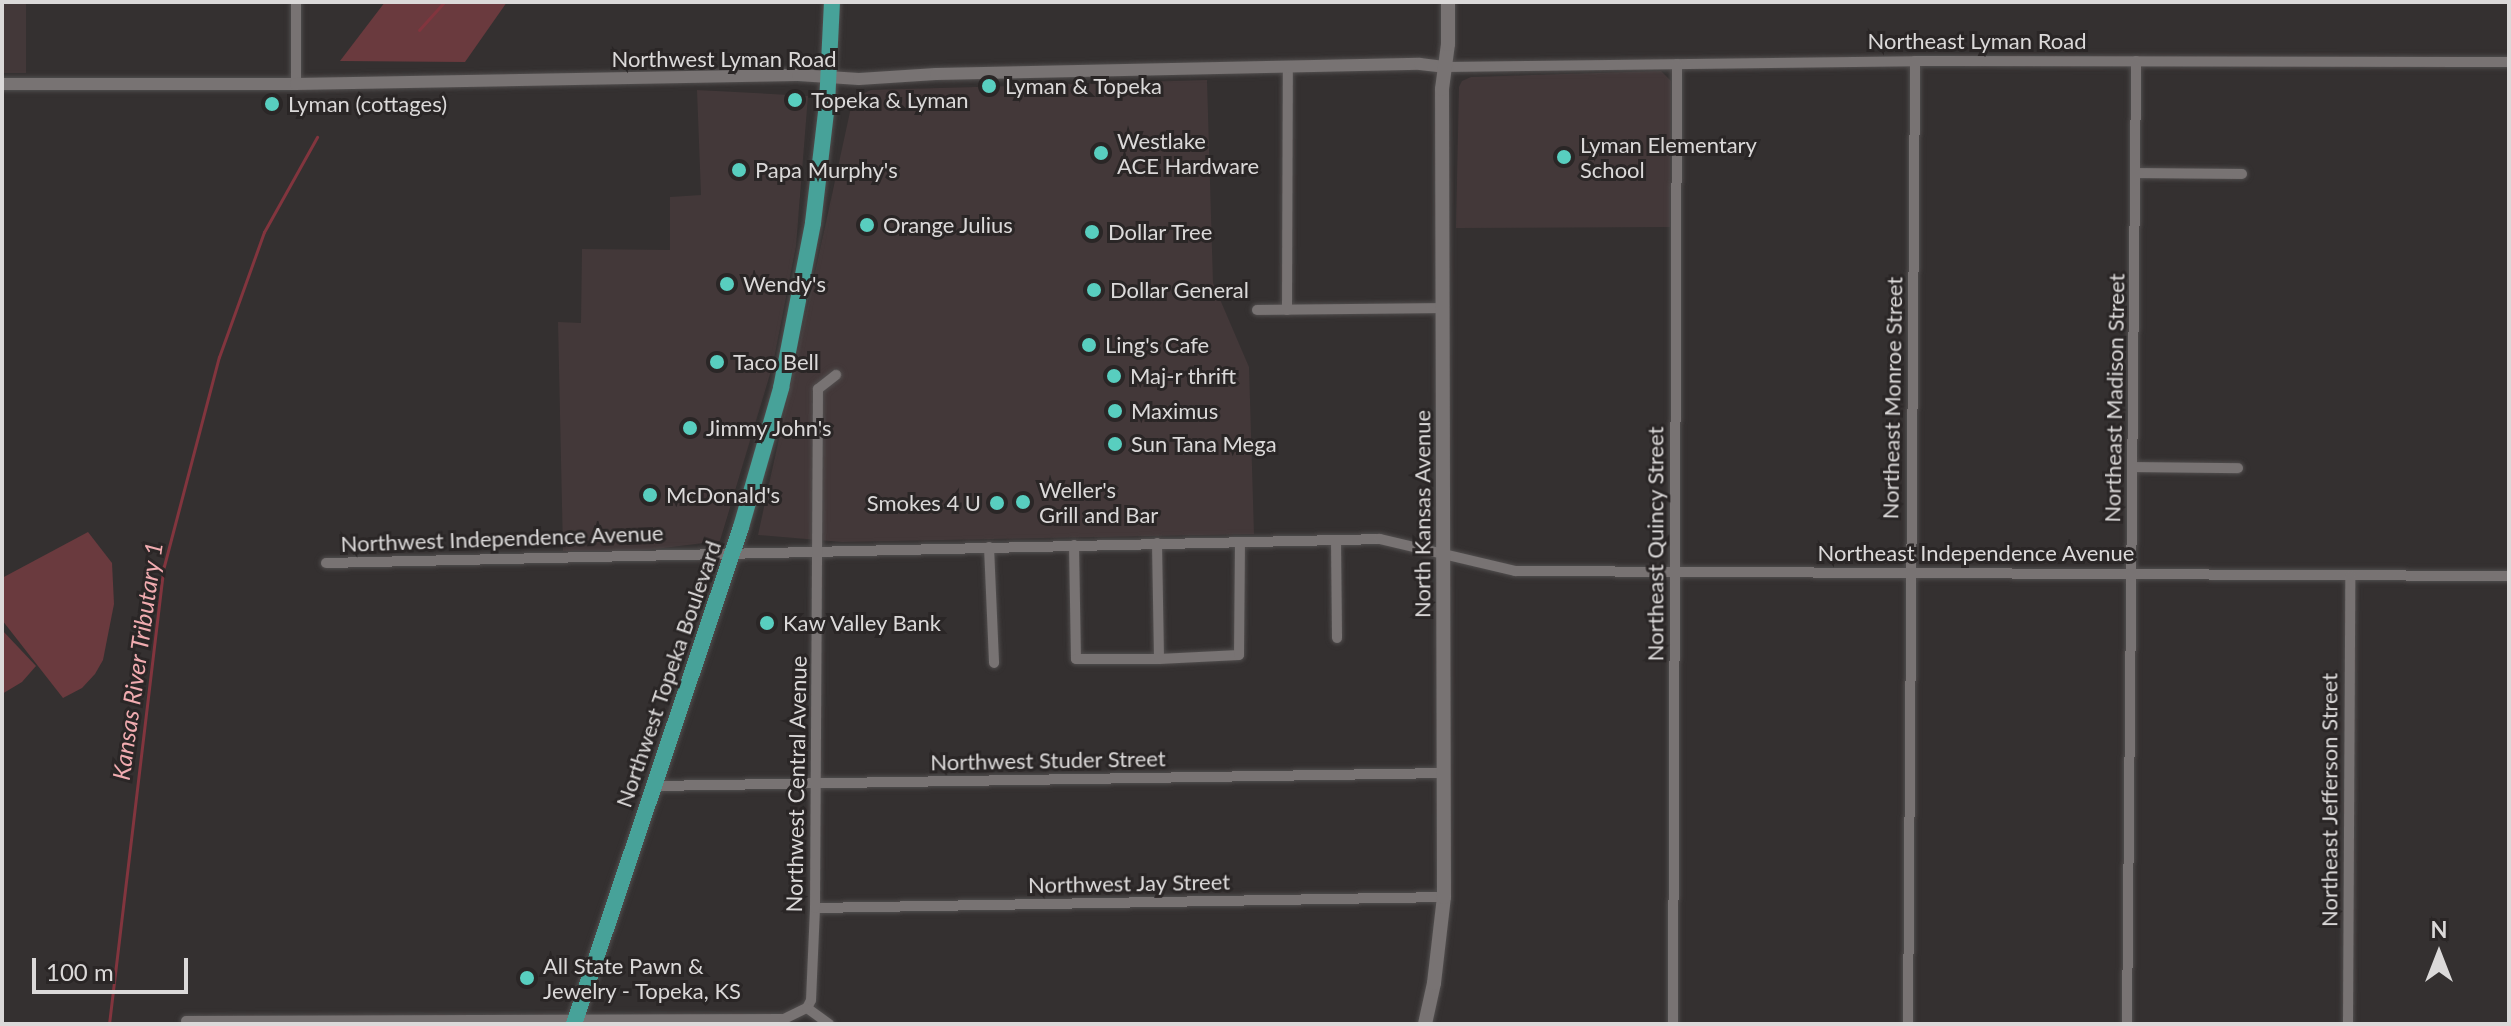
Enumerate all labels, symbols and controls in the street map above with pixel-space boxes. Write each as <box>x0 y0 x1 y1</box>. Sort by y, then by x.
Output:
street label: Northeast Lyman Road <box>1867 28 2087 54</box>
street label: Northwest Lyman Road <box>611 46 837 72</box>
place label: Lyman & Topeka <box>1005 73 1163 99</box>
marker: Lyman & Topeka <box>980 77 998 95</box>
place label: Topeka & Lyman <box>811 87 969 113</box>
place label: Lyman (cottages) <box>288 91 447 117</box>
marker: Topeka & Lyman <box>786 91 804 109</box>
marker: Lyman (cottages) <box>263 95 281 113</box>
place label: Westlake ACE Hardware <box>1117 127 1259 178</box>
place label: Lyman Elementary School <box>1580 131 1757 182</box>
marker: Westlake ACE Hardware <box>1092 144 1110 162</box>
marker: Lyman Elementary School <box>1555 148 1573 166</box>
place label: Papa Murphy's <box>755 157 898 183</box>
marker: Papa Murphy's <box>730 161 748 179</box>
place label: Orange Julius <box>883 212 1013 238</box>
marker: Orange Julius <box>858 216 876 234</box>
place label: Dollar Tree <box>1108 219 1213 245</box>
marker: Dollar Tree <box>1083 223 1101 241</box>
place label: Wendy's <box>743 271 826 297</box>
street label: Northeast Madison Street <box>2099 273 2129 523</box>
marker: Wendy's <box>718 275 736 293</box>
street label: Northeast Monroe Street <box>1877 276 1907 520</box>
place label: Dollar General <box>1110 277 1249 303</box>
marker: Dollar General <box>1085 281 1103 299</box>
place label: Ling's Cafe <box>1105 332 1209 358</box>
marker: Ling's Cafe <box>1080 336 1098 354</box>
place label: Taco Bell <box>733 349 819 375</box>
marker: Taco Bell <box>708 353 726 371</box>
place label: Maj-r thrift <box>1130 363 1237 389</box>
marker: Maj-r thrift <box>1105 367 1123 385</box>
place label: Maximus <box>1131 398 1218 424</box>
marker: Maximus <box>1106 402 1124 420</box>
street label: North Kansas Avenue <box>1409 410 1435 618</box>
place label: Jimmy John's <box>706 415 833 441</box>
marker: Jimmy John's <box>681 419 699 437</box>
street label: Northeast Quincy Street <box>1642 426 1668 662</box>
place label: Sun Tana Mega <box>1131 431 1277 457</box>
marker: Sun Tana Mega <box>1106 435 1124 453</box>
place label: Weller's Grill and Bar <box>1039 476 1158 528</box>
place label: McDonald's <box>666 482 780 508</box>
marker: McDonald's <box>641 486 659 504</box>
place label: Smokes 4 U <box>867 490 981 516</box>
marker: Weller's Grill and Bar <box>1014 493 1032 511</box>
marker: Smokes 4 U <box>988 494 1006 512</box>
street label: Northwest Independence Avenue <box>340 519 664 557</box>
street label: Northwest Topeka Boulevard <box>610 537 726 811</box>
water label: Kansas River Tributary 1 <box>106 539 168 783</box>
street label: Northeast Independence Avenue <box>1817 540 2135 566</box>
place label: Kaw Valley Bank <box>783 610 943 636</box>
marker: Kaw Valley Bank <box>758 614 776 632</box>
street label: Northwest Central Avenue <box>781 655 811 913</box>
street label: Northeast Jefferson Street <box>2316 673 2342 927</box>
street label: Northwest Studer Street <box>930 745 1166 775</box>
street label: Northwest Jay Street <box>1027 868 1231 898</box>
north arrow <box>2399 914 2479 994</box>
text: N <box>2431 916 2447 943</box>
scale bar <box>36 942 192 992</box>
place label: All State Pawn & Jewelry - Topeka, KS <box>543 952 742 1004</box>
text: 100 m <box>46 957 114 986</box>
marker: All State Pawn & Jewelry - Topeka, KS <box>518 969 536 987</box>

